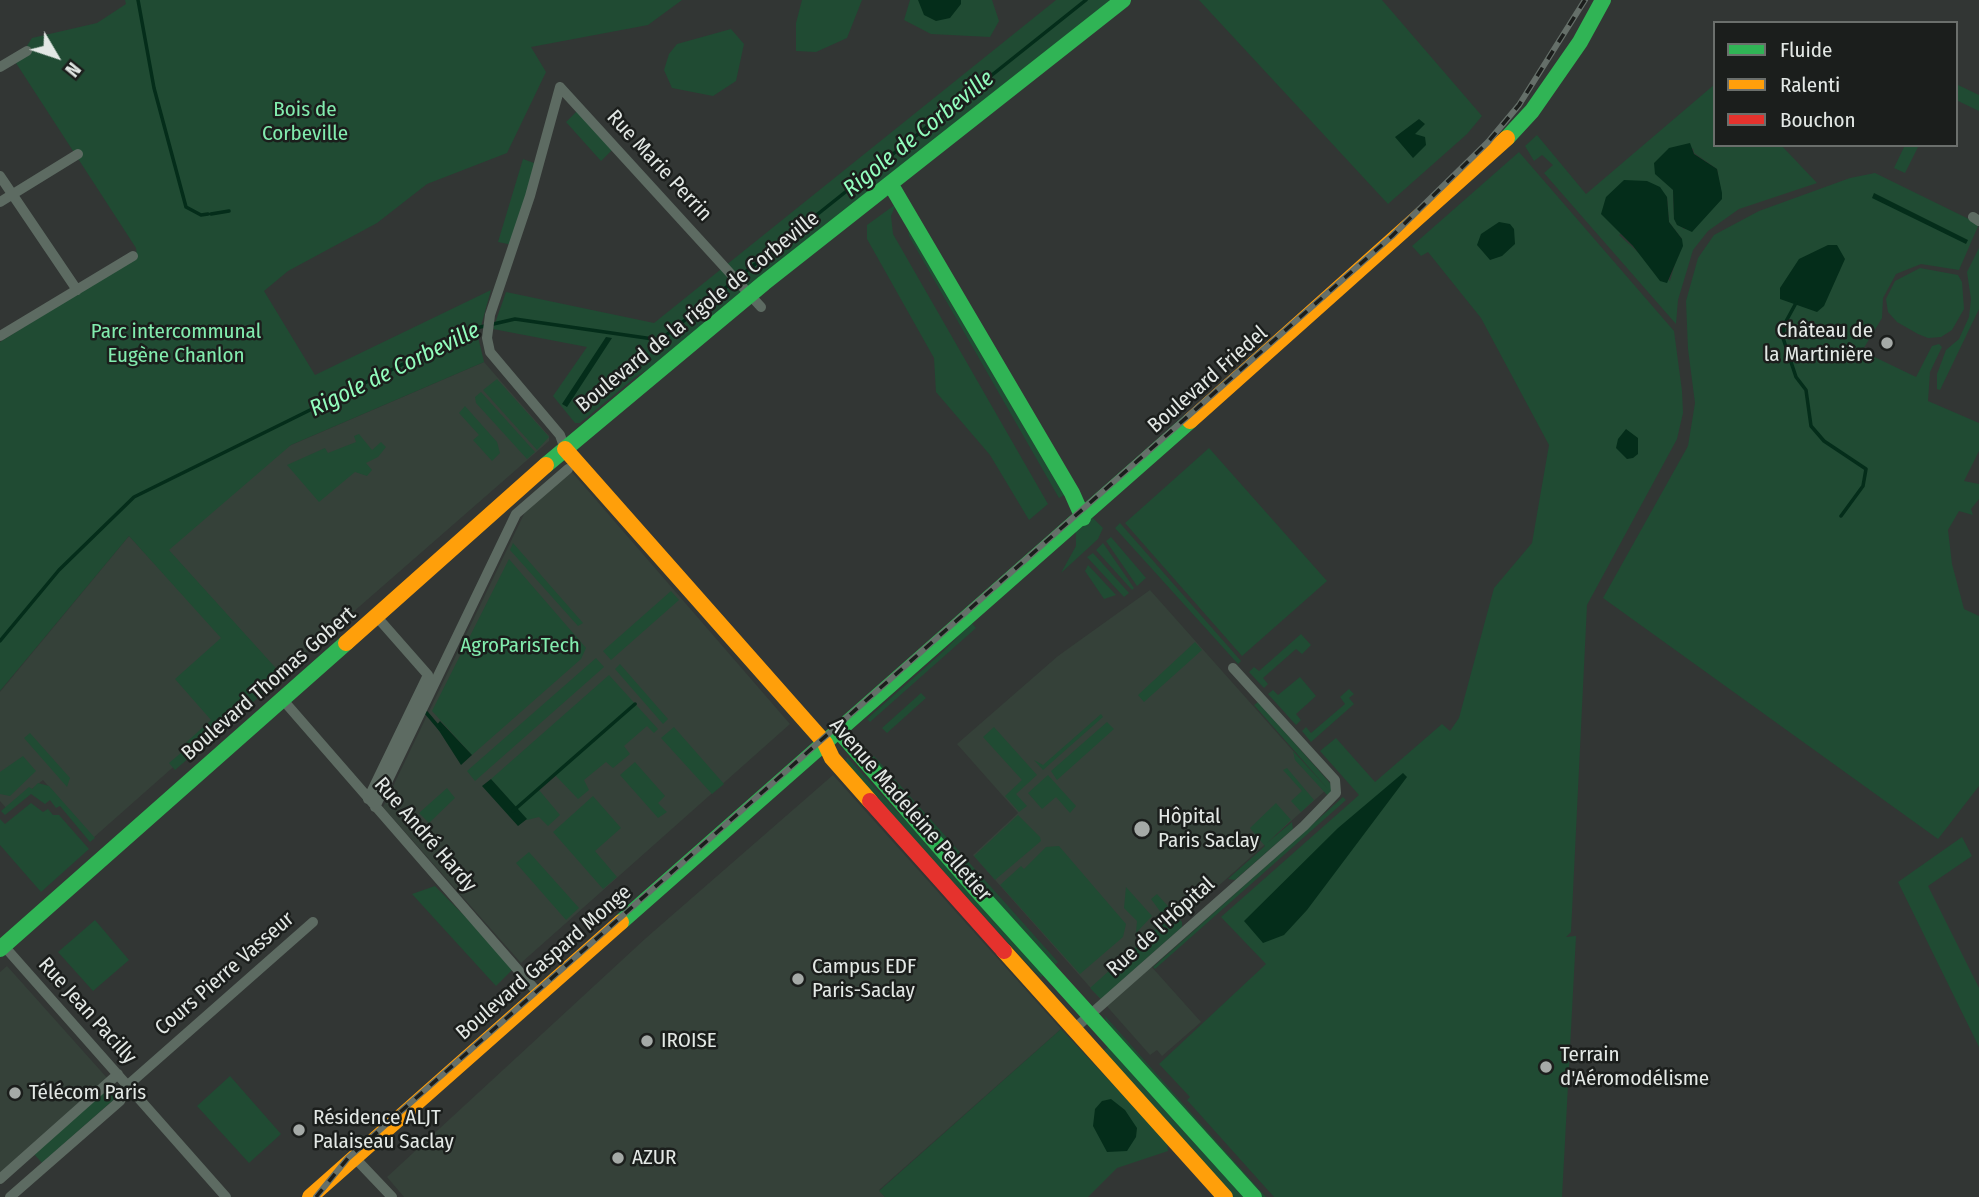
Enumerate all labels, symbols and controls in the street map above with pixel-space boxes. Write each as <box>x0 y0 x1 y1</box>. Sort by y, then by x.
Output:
north arrow <box>21 21 91 91</box>
legend <box>1713 21 1958 147</box>
text: Fluide <box>1780 37 1832 63</box>
text: N <box>60 58 85 81</box>
water label: Rigole de Corbeville <box>838 65 1000 203</box>
text: Ralenti <box>1780 72 1840 98</box>
park label: Bois de Corbeville <box>262 97 348 147</box>
street label: Rue Marie Perrin <box>601 105 717 227</box>
text: Bouchon <box>1780 107 1856 133</box>
street label: Boulevard de la rigole de Corbeville <box>571 206 825 418</box>
water label: Rigole de Corbeville <box>305 317 485 423</box>
place label: Château de la Martinière <box>1764 318 1873 368</box>
park label: Parc intercommunal Eugène Chanlon <box>91 319 261 369</box>
street label: Boulevard Friedel <box>1143 321 1273 439</box>
marker: Château de la Martinière <box>1879 335 1895 351</box>
street label: Boulevard Thomas Gobert <box>177 602 361 766</box>
park label: AgroParisTech <box>460 633 580 659</box>
street label: Avenue Madeleine Pelletier <box>824 713 996 907</box>
street label: Rue André Hardy <box>368 773 482 897</box>
place label: Hôpital Paris Saclay <box>1158 804 1259 854</box>
marker: Hôpital Paris Saclay <box>1132 819 1152 839</box>
street label: Rue de l'Hôpital <box>1102 872 1220 982</box>
street label: Boulevard Gaspard Monge <box>451 880 637 1046</box>
street label: Cours Pierre Vasseur <box>150 907 300 1041</box>
street label: Rue Jean Pacilly <box>33 953 141 1069</box>
place label: Campus EDF Paris-Saclay <box>812 954 916 1004</box>
marker: Campus EDF Paris-Saclay <box>790 971 806 987</box>
place label: IROISE <box>661 1028 717 1054</box>
marker: IROISE <box>639 1033 655 1049</box>
place label: Terrain d'Aéromodélisme <box>1560 1042 1709 1092</box>
marker: Terrain d'Aéromodélisme <box>1538 1059 1554 1075</box>
place label: Télécom Paris <box>29 1080 146 1106</box>
marker: Télécom Paris <box>7 1085 23 1101</box>
place label: Résidence ALJT Palaiseau Saclay <box>313 1105 454 1155</box>
marker: Résidence ALJT Palaiseau Saclay <box>291 1122 307 1138</box>
place label: AZUR <box>632 1145 677 1171</box>
marker: AZUR <box>610 1150 626 1166</box>

